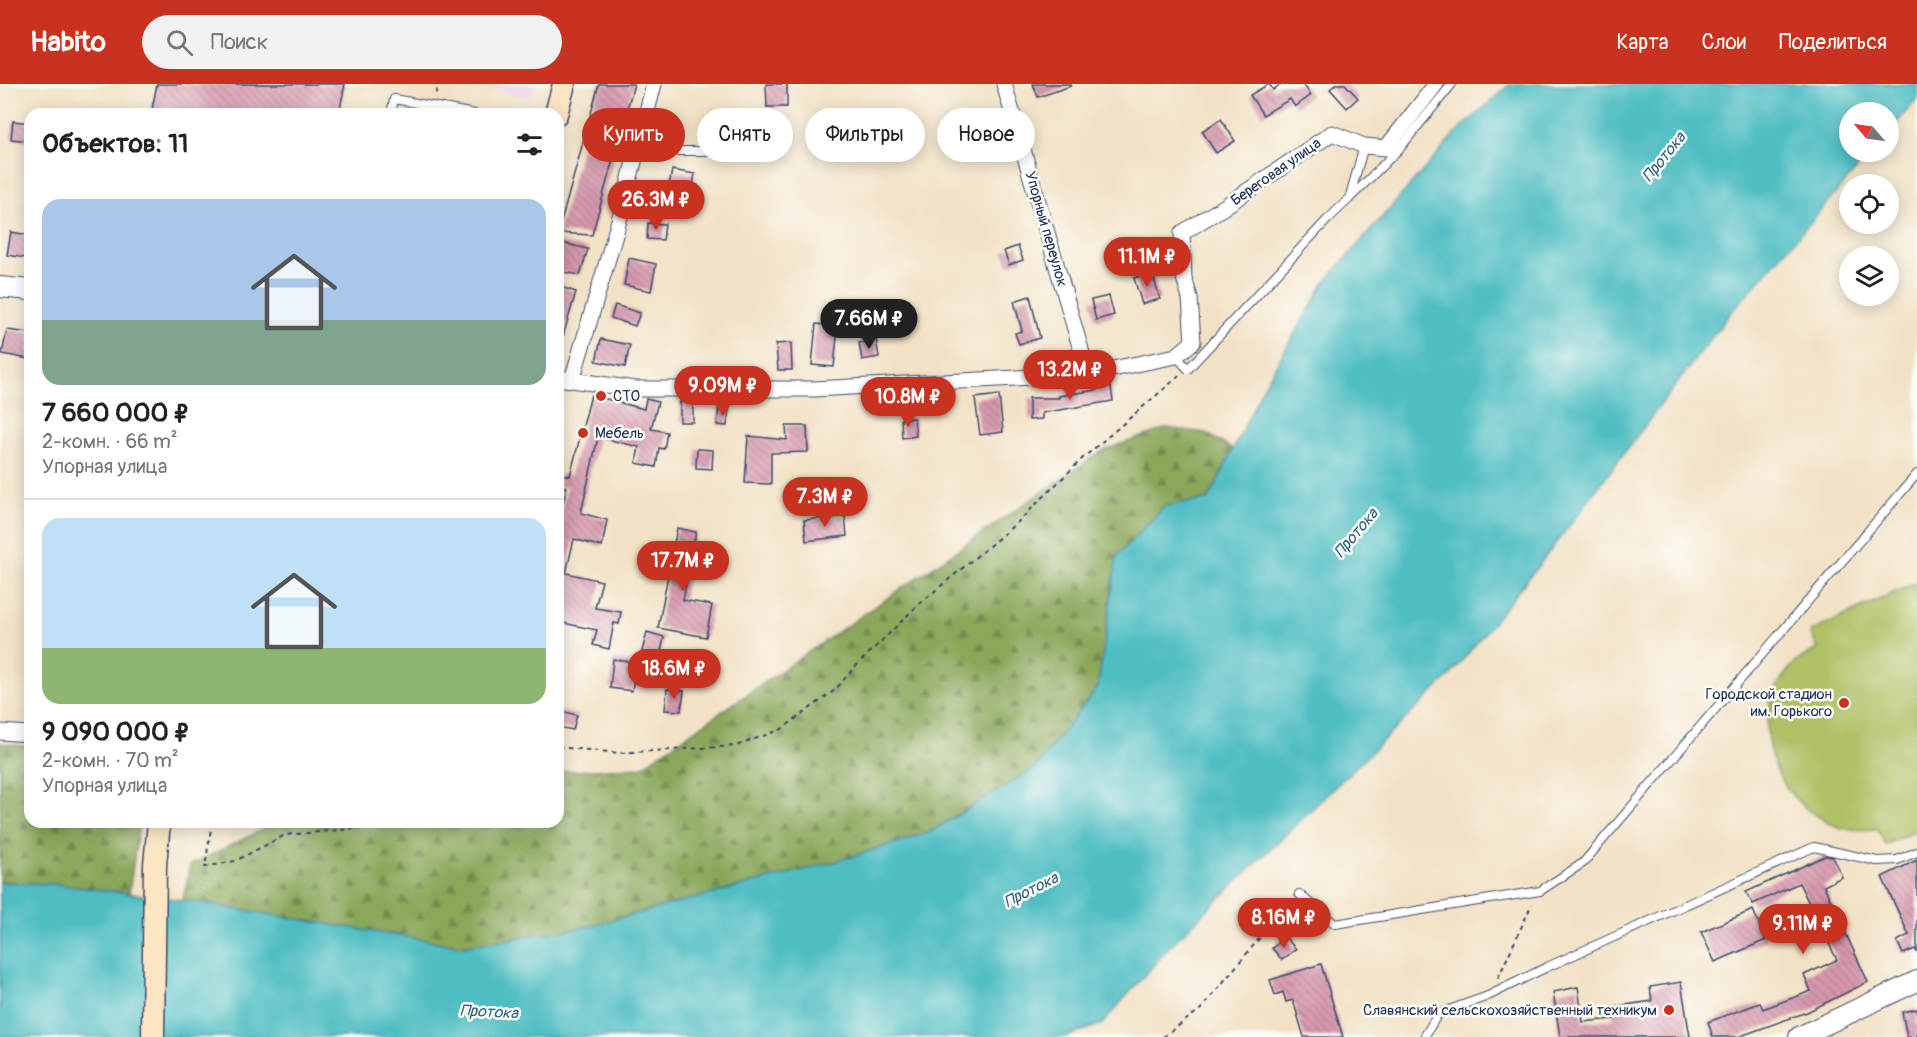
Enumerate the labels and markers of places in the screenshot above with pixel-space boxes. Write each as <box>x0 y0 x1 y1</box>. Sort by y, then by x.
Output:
pin: 26.3M ₽ <box>601 180 711 231</box>
pin: 11.1M ₽ <box>1092 237 1202 288</box>
pin: 7.66M ₽ <box>814 299 924 350</box>
pin: 13.2M ₽ <box>1015 350 1125 401</box>
pin: 9.09M ₽ <box>668 366 778 417</box>
pin: 10.8M ₽ <box>853 377 963 428</box>
place label: СТО <box>613 387 640 406</box>
marker: СТО <box>594 389 608 403</box>
place label: Мебель <box>595 424 644 443</box>
marker: Мебель <box>576 426 590 440</box>
pin: 7.3M ₽ <box>776 477 874 528</box>
pin: 17.7M ₽ <box>628 541 738 592</box>
pin: 18.6M ₽ <box>619 649 729 700</box>
place label: Городской cтадион им. Горького <box>1705 685 1832 721</box>
marker: Городской cтадион им. Горького <box>1837 696 1851 710</box>
pin: 8.16M ₽ <box>1229 898 1339 949</box>
pin: 9.11M ₽ <box>1748 904 1858 955</box>
place label: Славянский сельскохозяйственный техникум <box>1363 1001 1657 1020</box>
marker: Славянский сельскохозяйственный техникум <box>1662 1003 1676 1017</box>

